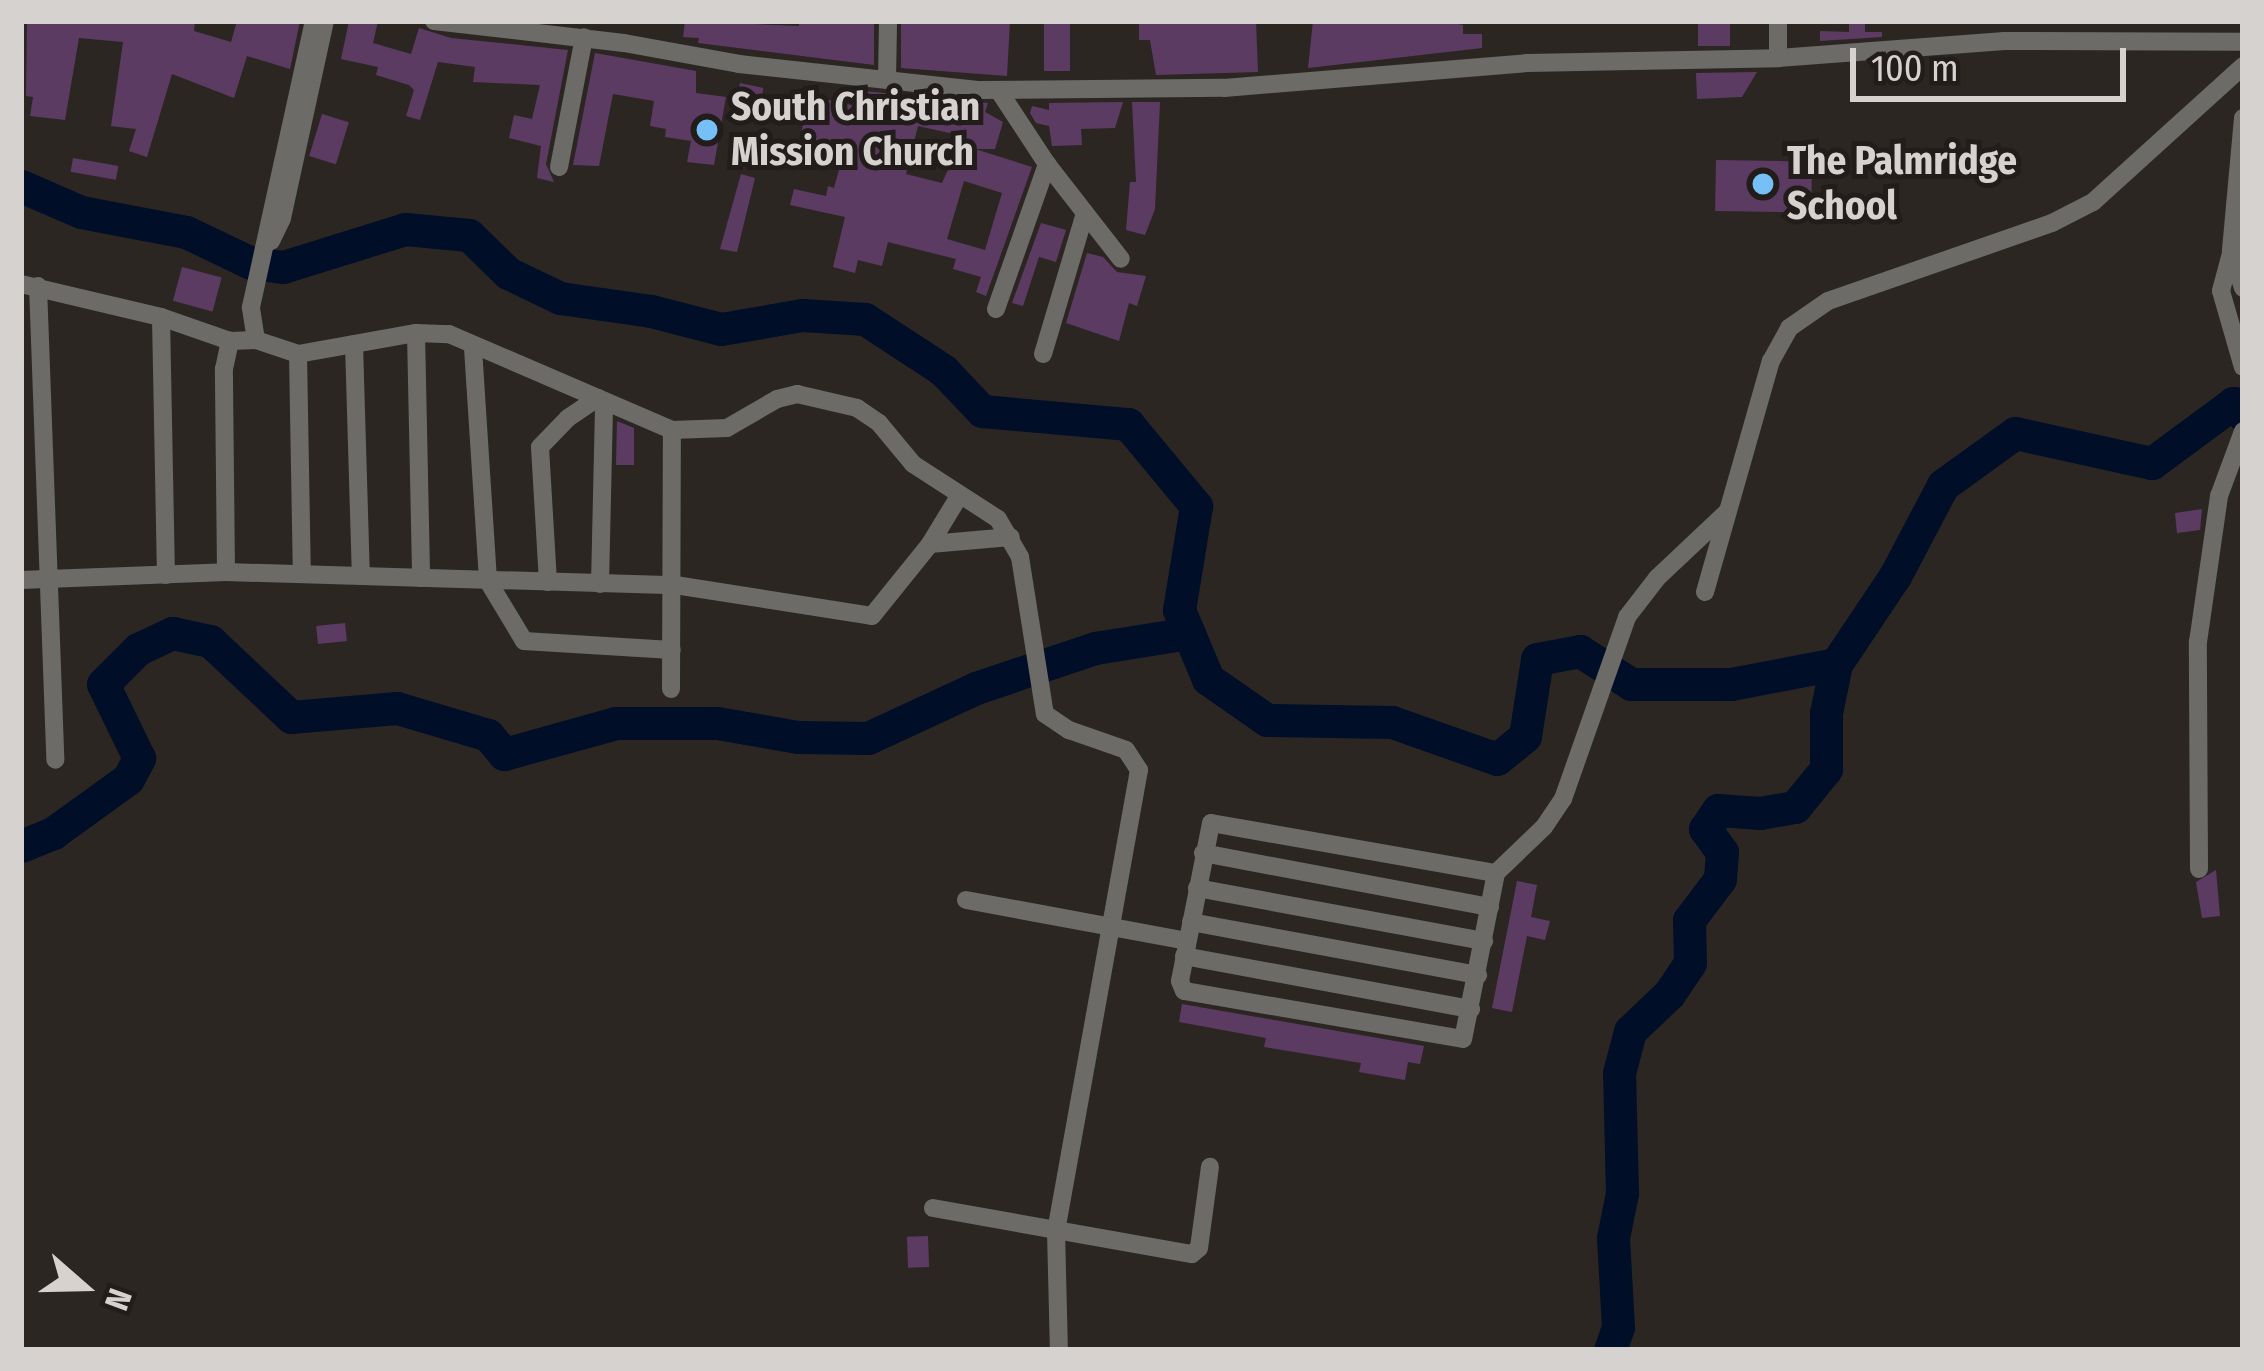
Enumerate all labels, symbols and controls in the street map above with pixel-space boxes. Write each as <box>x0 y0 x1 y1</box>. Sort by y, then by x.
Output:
scale bar <box>1856 24 2132 98</box>
text: 100 m <box>1871 47 1959 91</box>
place label: South Christian Mission Church <box>731 85 980 176</box>
marker: South Christian Mission Church <box>694 117 720 143</box>
place label: The Palmridge School <box>1787 139 2017 230</box>
marker: The Palmridge School <box>1750 171 1776 197</box>
north arrow <box>24 1227 144 1347</box>
text: N <box>96 1283 140 1315</box>

